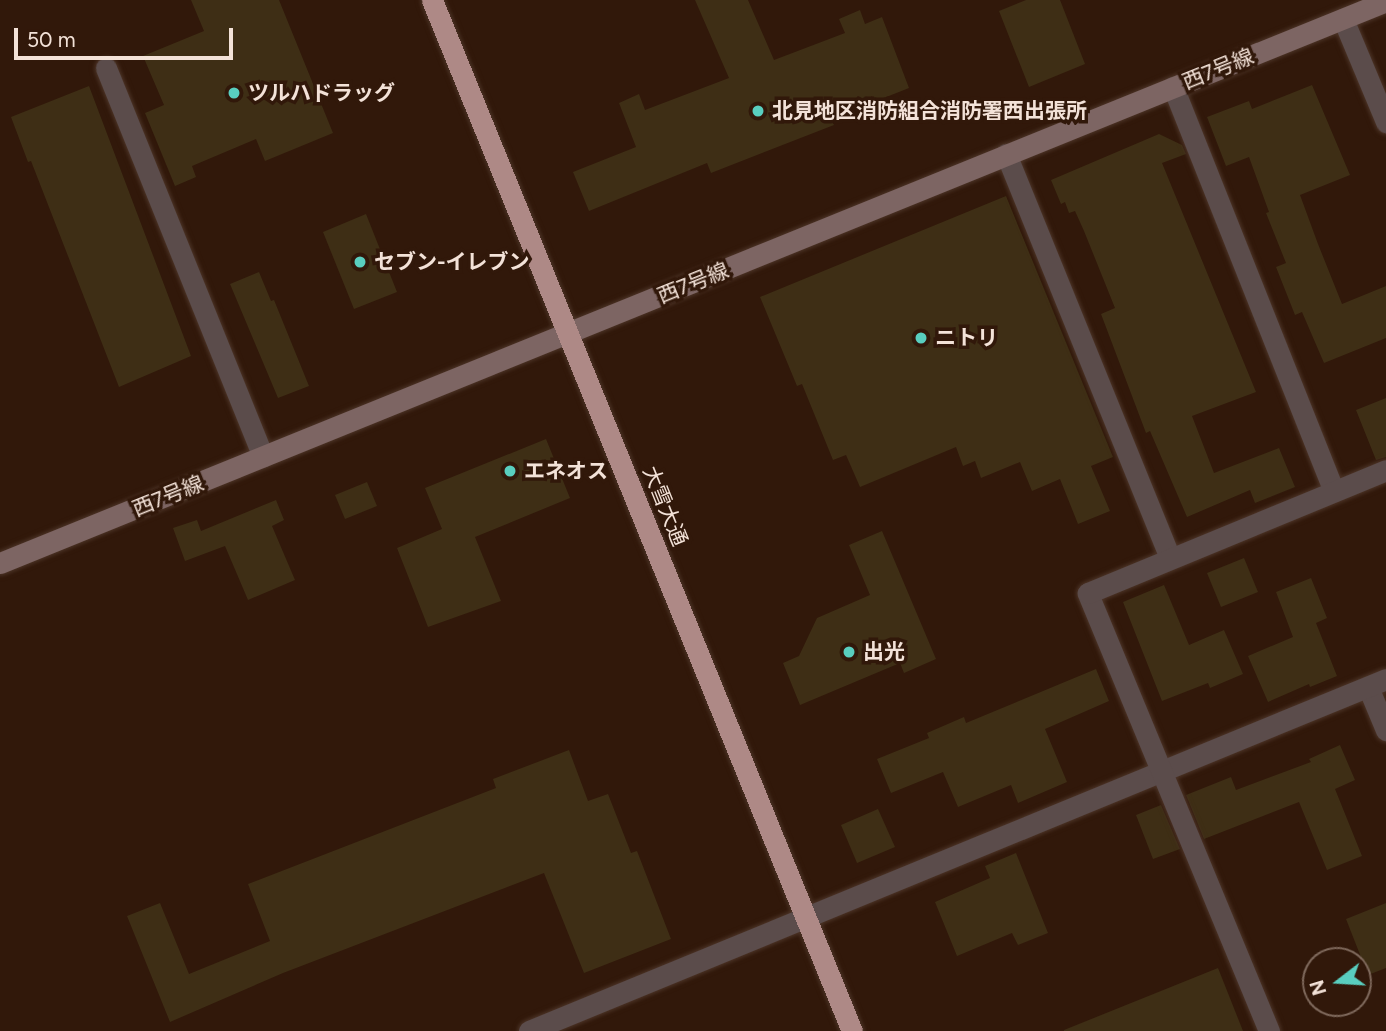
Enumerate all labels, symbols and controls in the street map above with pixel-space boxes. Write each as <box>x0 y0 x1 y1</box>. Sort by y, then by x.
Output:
scale bar <box>18 14 236 58</box>
text: 50 m <box>27 27 76 52</box>
street label: 西7号線 <box>1179 43 1257 95</box>
place label: ツルハドラッグ <box>248 80 395 106</box>
marker: ツルハドラッグ <box>226 85 242 101</box>
place label: 北見地区消防組合消防署西出張所 <box>772 98 1087 124</box>
marker: 北見地区消防組合消防署西出張所 <box>750 103 766 119</box>
place label: セブン-イレブン <box>374 249 530 275</box>
marker: セブン-イレブン <box>352 254 368 270</box>
street label: 西7号線 <box>654 257 732 309</box>
place label: ニトリ <box>935 325 998 351</box>
marker: ニトリ <box>913 330 929 346</box>
place label: エネオス <box>524 458 608 484</box>
street label: 大雪大通 <box>638 462 692 550</box>
marker: エネオス <box>502 463 518 479</box>
street label: 西7号線 <box>129 470 207 522</box>
place label: 出光 <box>863 639 905 665</box>
marker: 出光 <box>841 644 857 660</box>
north arrow <box>1302 947 1372 1017</box>
text: N <box>1305 977 1331 998</box>

